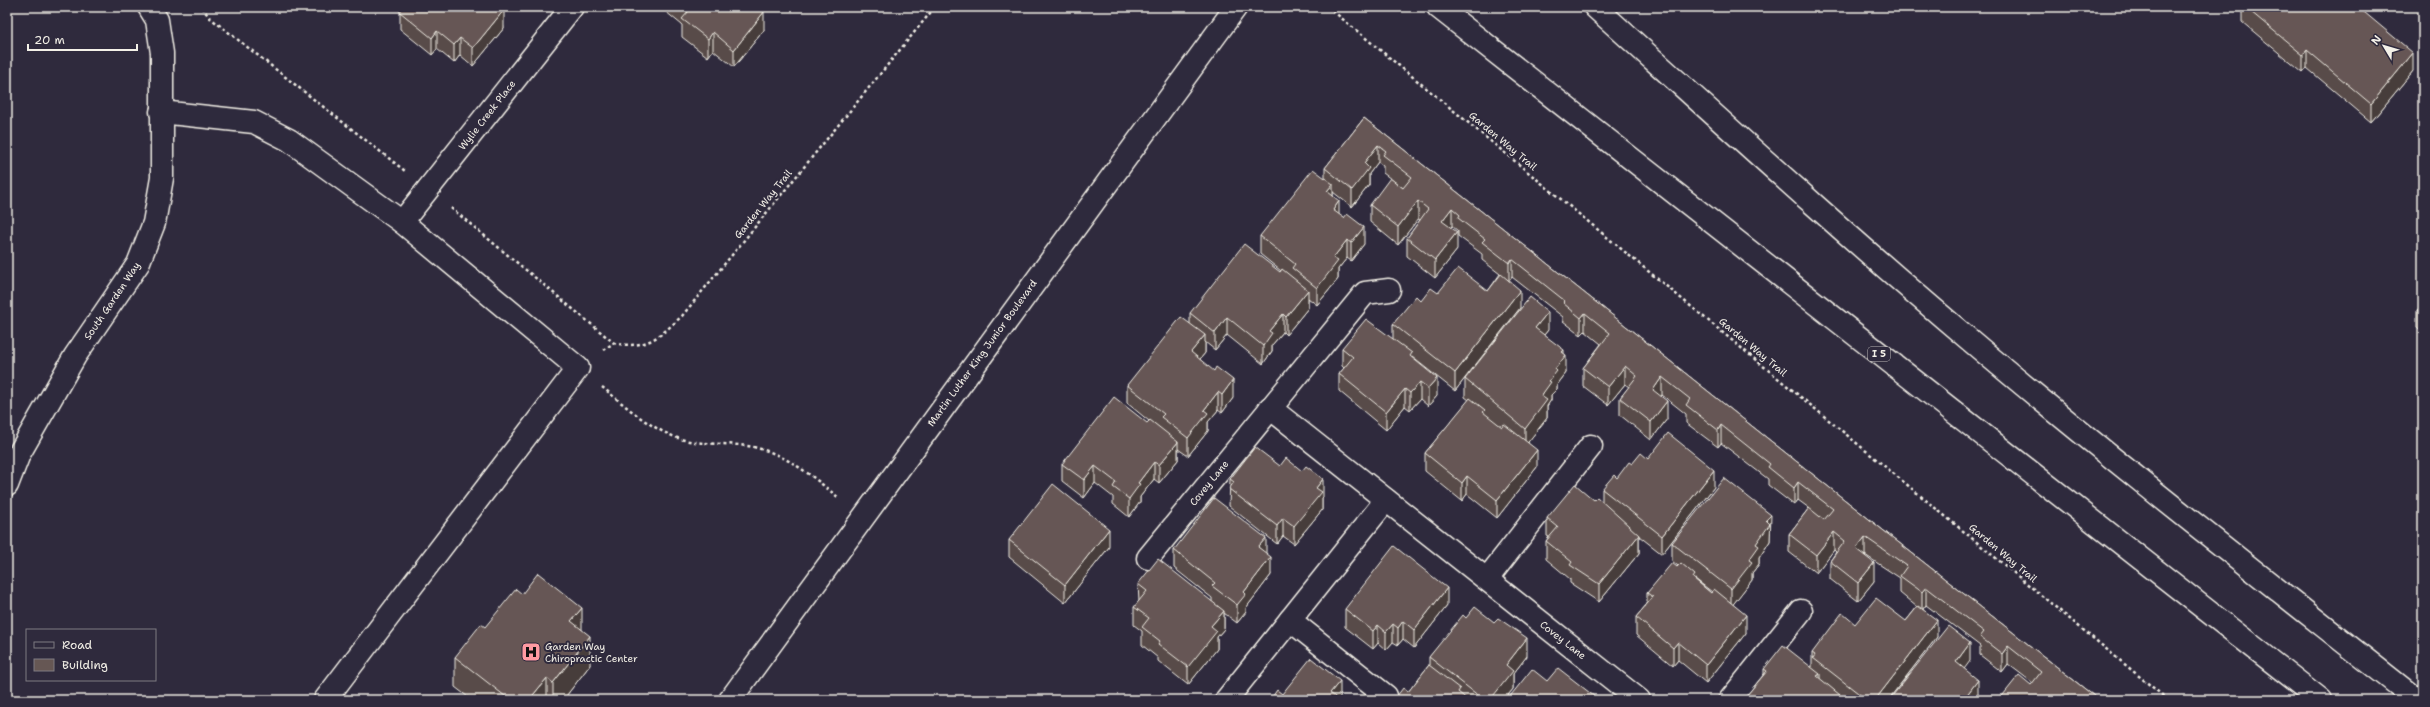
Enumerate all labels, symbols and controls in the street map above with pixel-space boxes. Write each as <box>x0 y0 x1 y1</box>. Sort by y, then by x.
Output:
scale bar <box>28 26 137 52</box>
north arrow <box>2364 26 2404 66</box>
text: 20 m <box>34 32 65 48</box>
text: N <box>2368 32 2385 48</box>
street label: Wylie Creek Place <box>456 77 519 153</box>
street label: Garden Way Trail <box>1466 109 1540 173</box>
street label: Garden Way Trail <box>731 167 795 241</box>
street label: South Garden Way <box>81 259 143 343</box>
street label: Martin Luther King Junior Boulevard <box>924 277 1040 429</box>
street label: Garden Way Trail <box>1716 315 1790 379</box>
road number: I 5 <box>1868 347 1890 361</box>
street label: Covey Lane <box>1187 457 1232 508</box>
street label: Garden Way Trail <box>1966 521 2040 585</box>
street label: Covey Lane <box>1537 618 1589 662</box>
legend <box>26 629 156 681</box>
text: Road <box>62 637 93 653</box>
place label: Garden Way Chiropractic Center <box>545 640 638 665</box>
hospital icon: Garden Way Chiropractic Center <box>520 641 542 663</box>
text: Building <box>62 657 108 673</box>

